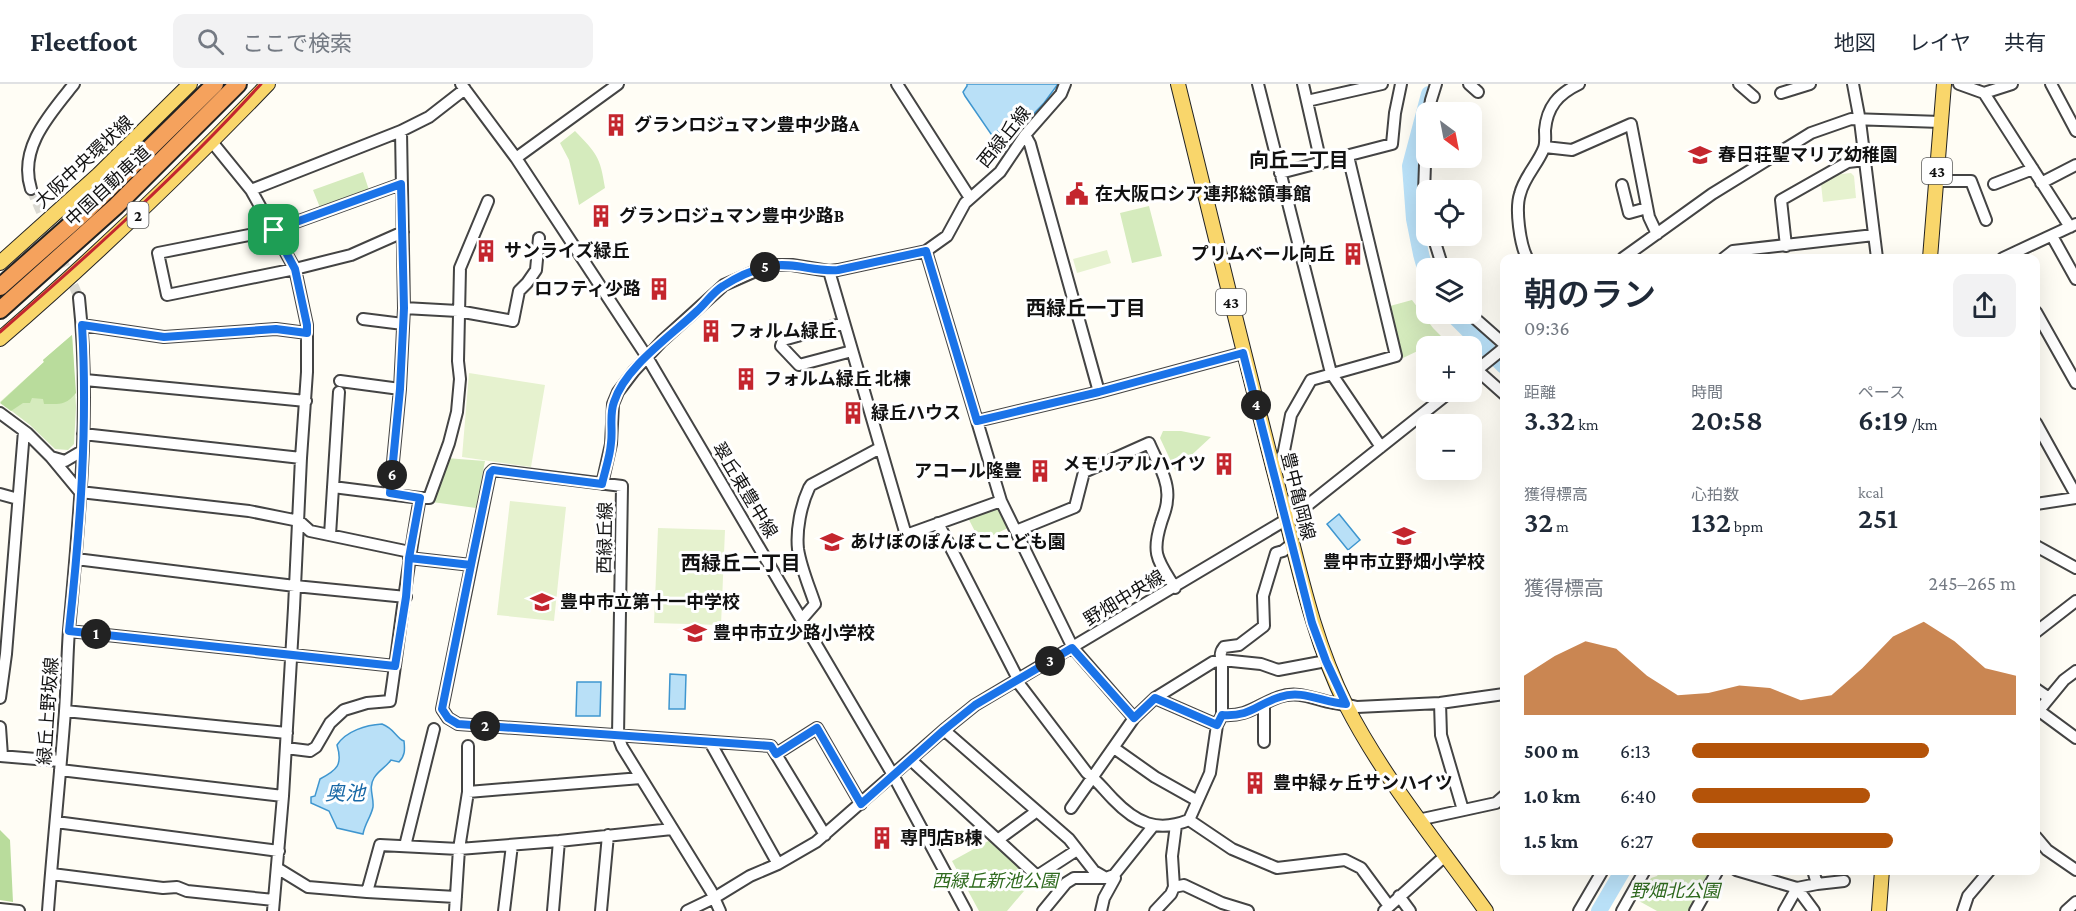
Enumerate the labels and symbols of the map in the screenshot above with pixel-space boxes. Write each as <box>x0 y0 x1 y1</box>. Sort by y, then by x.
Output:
north arrow <box>1416 102 1482 168</box>
street label: 西緑丘線 <box>974 103 1034 171</box>
street label: 大阪中央環状線 <box>31 112 137 212</box>
building icon: グランロジュマン豊中少路A <box>603 112 629 138</box>
place label: グランロジュマン豊中少路A <box>634 115 860 135</box>
street label: 中国自動車道 <box>62 142 154 230</box>
school or university icon: 春日荘聖マリア幼稚園 <box>1687 142 1713 168</box>
place label: 春日荘聖マリア幼稚園 <box>1718 145 1898 165</box>
district label: 向丘二丁目 <box>1249 149 1349 171</box>
road number: 43 <box>1922 158 1952 184</box>
public building icon: 在大阪ロシア連邦総領事館 <box>1064 181 1090 207</box>
place label: 在大阪ロシア連邦総領事館 <box>1095 184 1311 204</box>
road number: 2 <box>128 202 148 228</box>
building icon: グランロジュマン豊中少路B <box>588 203 614 229</box>
pin <box>248 204 299 255</box>
place label: グランロジュマン豊中少路B <box>619 206 844 226</box>
building icon: サンライズ緑丘 <box>473 238 499 264</box>
place label: サンライズ緑丘 <box>504 241 629 261</box>
building icon: プリムベール向丘 <box>1340 241 1366 267</box>
place label: プリムベール向丘 <box>1191 244 1335 264</box>
pin: 5 <box>750 252 780 282</box>
building icon: ロフティ少路 <box>646 276 672 302</box>
place label: ロフティ少路 <box>534 279 641 299</box>
road number: 43 <box>1216 289 1246 315</box>
district label: 西緑丘一丁目 <box>1026 297 1146 319</box>
building icon: フォルム緑丘 <box>698 318 724 344</box>
place label: フォルム緑丘 <box>729 321 837 341</box>
building icon: フォルム緑丘 北棟 <box>733 366 759 392</box>
place label: フォルム緑丘 北棟 <box>764 369 911 389</box>
pin: 4 <box>1241 390 1271 420</box>
building icon: 緑丘ハウス <box>840 400 866 426</box>
place label: 緑丘ハウス <box>871 403 961 423</box>
street label: 翠丘東豊中線 <box>709 439 781 541</box>
street label: 豊中亀岡線 <box>1277 450 1319 542</box>
building icon: メモリアルハイツ <box>1211 451 1237 477</box>
place label: メモリアルハイツ <box>1063 454 1206 474</box>
building icon: アコール隆豊 <box>1027 458 1053 484</box>
pin: 6 <box>377 460 407 490</box>
place label: アコール隆豊 <box>914 461 1022 481</box>
street label: 西緑丘線 <box>594 502 616 574</box>
school or university icon: 豊中市立野畑小学校 <box>1391 523 1417 549</box>
school or university icon: あけぼのぽんぽここども園 <box>819 529 845 555</box>
place label: あけぼのぽんぽここども園 <box>850 532 1066 552</box>
district label: 西緑丘二丁目 <box>681 552 801 574</box>
place label: 豊中市立野畑小学校 <box>1323 552 1485 572</box>
street label: 野畑中央線 <box>1080 566 1168 630</box>
school or university icon: 豊中市立第十一中学校 <box>529 589 555 615</box>
place label: 豊中市立第十一中学校 <box>560 592 740 612</box>
pin: 1 <box>81 619 111 649</box>
school or university icon: 豊中市立少路小学校 <box>682 620 708 646</box>
place label: 豊中市立少路小学校 <box>713 623 875 643</box>
pin: 3 <box>1035 646 1065 676</box>
street label: 緑丘上野坂線 <box>34 656 62 766</box>
pin: 2 <box>470 711 500 741</box>
building icon: 豊中緑ヶ丘サンハイツ <box>1242 770 1268 796</box>
place label: 豊中緑ヶ丘サンハイツ <box>1273 773 1453 793</box>
water label: 奥池 <box>325 782 367 804</box>
building icon: 専門店B棟 <box>869 825 895 851</box>
place label: 専門店B棟 <box>900 828 983 848</box>
park label: 西緑丘新池公園 <box>932 871 1061 891</box>
park label: 野畑北公園 <box>1630 881 1723 901</box>

